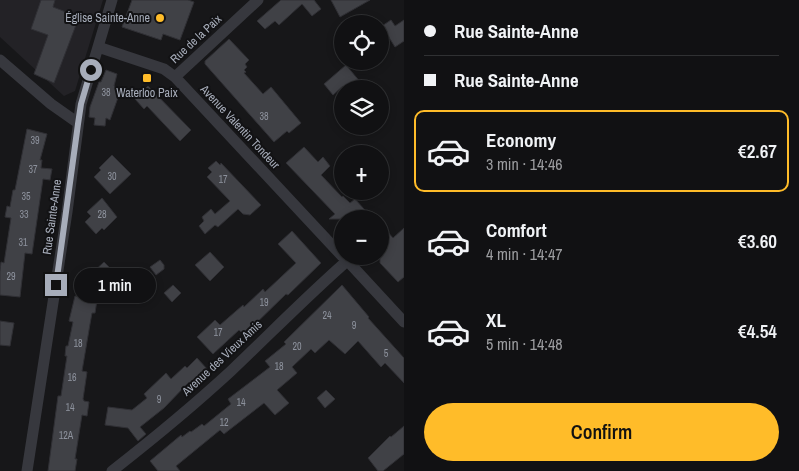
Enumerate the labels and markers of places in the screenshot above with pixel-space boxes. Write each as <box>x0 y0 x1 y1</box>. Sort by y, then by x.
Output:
place label: Église Sainte-Anne <box>65 10 150 26</box>
marker: Église Sainte-Anne <box>154 12 166 24</box>
marker: Waterloo Paix <box>141 72 153 84</box>
place label: Waterloo Paix <box>116 85 178 101</box>

